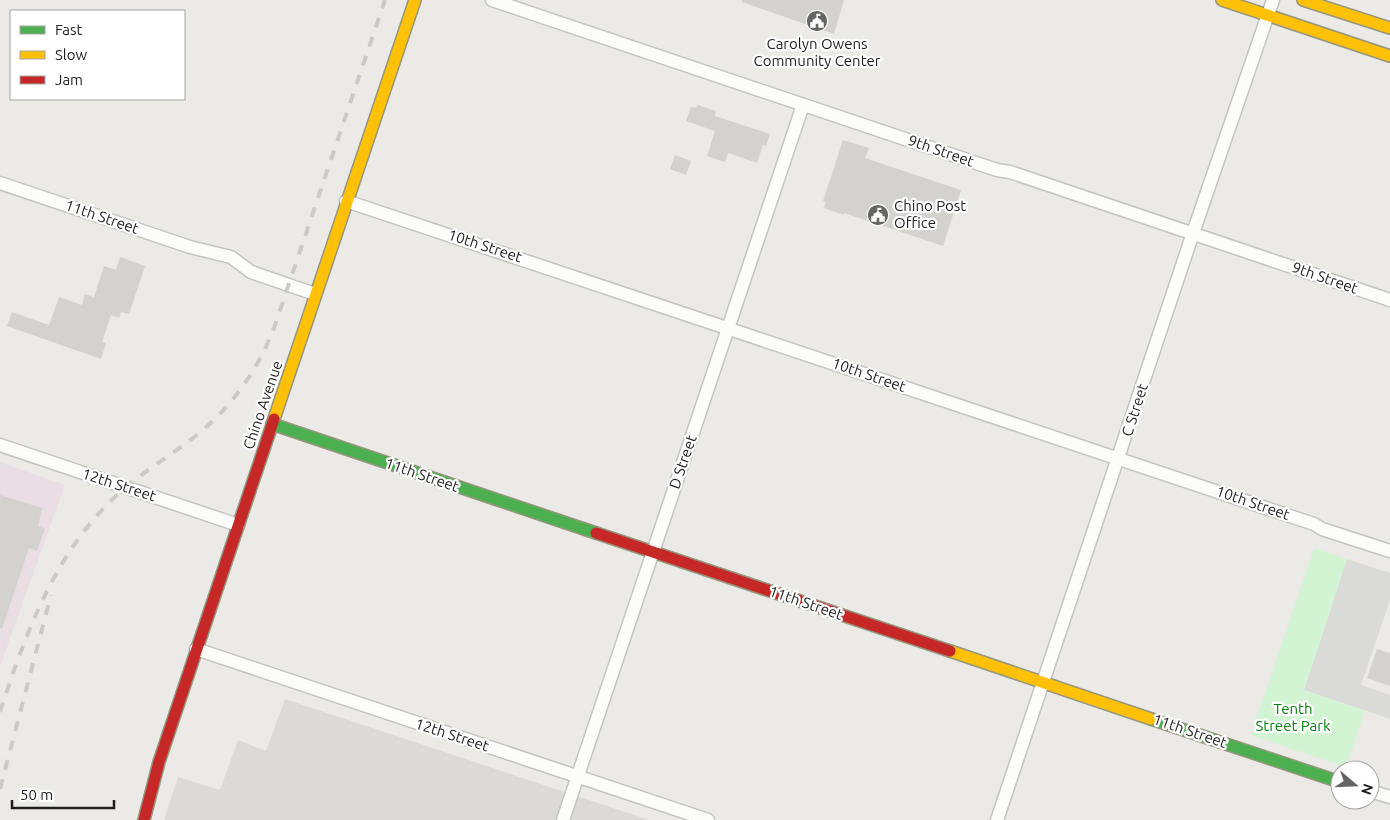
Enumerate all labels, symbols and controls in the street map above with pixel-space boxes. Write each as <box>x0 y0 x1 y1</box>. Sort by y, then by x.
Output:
public building icon: Carolyn Owens Community Center <box>805 9 829 33</box>
legend <box>10 10 185 100</box>
text: Fast <box>55 21 83 38</box>
place label: Carolyn Owens Community Center <box>753 35 881 69</box>
text: Slow <box>55 46 88 63</box>
text: Jam <box>55 71 83 88</box>
street label: 9th Street <box>906 131 976 170</box>
street label: 11th Street <box>63 196 141 237</box>
place label: Chino Post Office <box>894 197 966 231</box>
public building icon: Chino Post Office <box>866 203 890 227</box>
street label: 10th Street <box>446 226 524 265</box>
street label: 9th Street <box>1290 258 1360 297</box>
street label: 10th Street <box>830 354 908 395</box>
street label: Chino Avenue <box>239 358 286 451</box>
street label: C Street <box>1118 381 1151 438</box>
street label: D Street <box>665 433 700 491</box>
street label: 11th Street <box>383 454 461 495</box>
street label: 12th Street <box>80 465 158 504</box>
street label: 10th Street <box>1214 482 1292 523</box>
street label: 11th Street <box>767 582 845 623</box>
park label: Tenth Street Park <box>1255 700 1331 734</box>
street label: 11th Street <box>1151 710 1229 751</box>
street label: 12th Street <box>413 715 491 754</box>
north arrow <box>1330 760 1380 810</box>
scale bar <box>12 778 115 810</box>
text: N <box>1358 782 1377 797</box>
text: 50 m <box>20 786 53 803</box>

